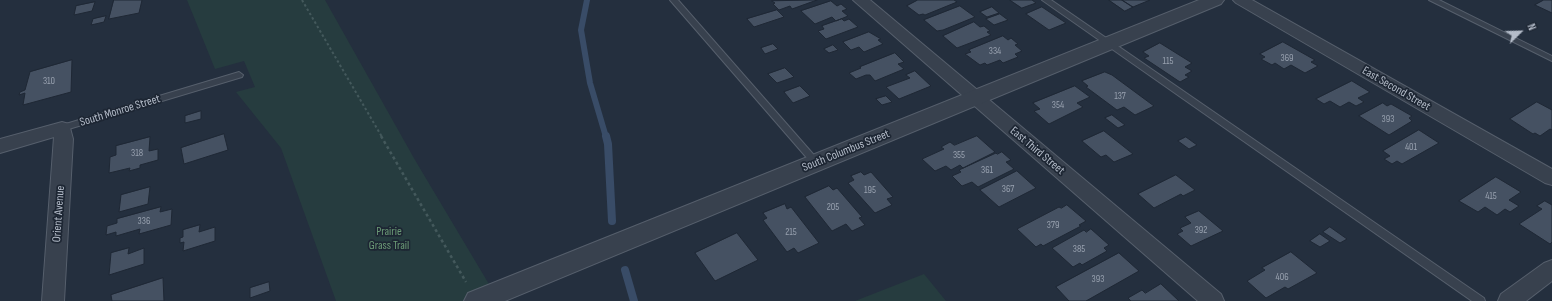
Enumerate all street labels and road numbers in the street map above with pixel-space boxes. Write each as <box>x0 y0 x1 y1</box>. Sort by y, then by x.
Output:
street label: East Second Street <box>1359 64 1433 114</box>
street label: South Monroe Street <box>78 92 162 130</box>
street label: East Third Street <box>1007 124 1067 178</box>
street label: South Columbus Street <box>800 127 892 175</box>
street label: Orient Avenue <box>50 185 68 243</box>

